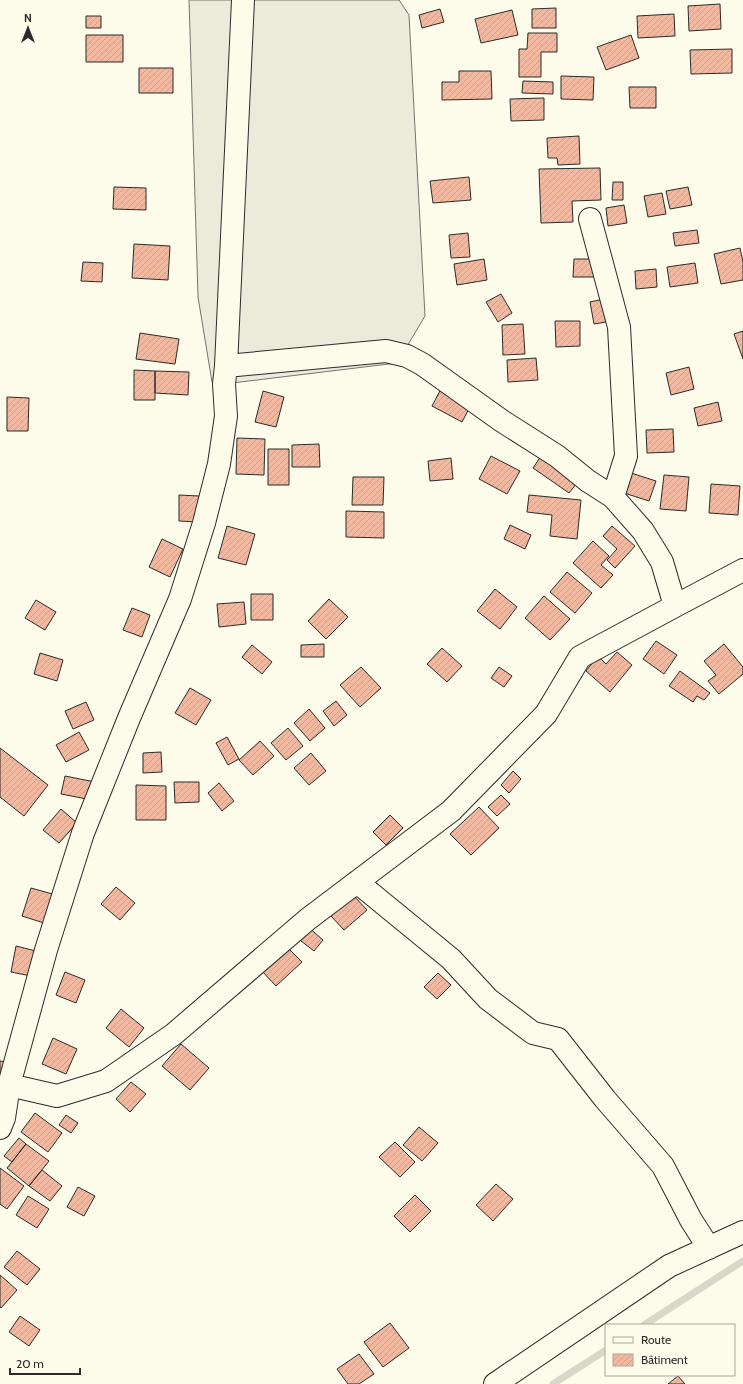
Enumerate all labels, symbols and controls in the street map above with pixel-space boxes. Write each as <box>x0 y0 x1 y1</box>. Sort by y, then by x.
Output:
north arrow <box>8 8 48 48</box>
text: N <box>24 11 32 25</box>
legend <box>605 1324 735 1376</box>
text: Route <box>641 1332 671 1347</box>
scale bar <box>10 1350 80 1376</box>
text: Bâtiment <box>641 1352 688 1367</box>
text: 20 m <box>16 1356 44 1371</box>

